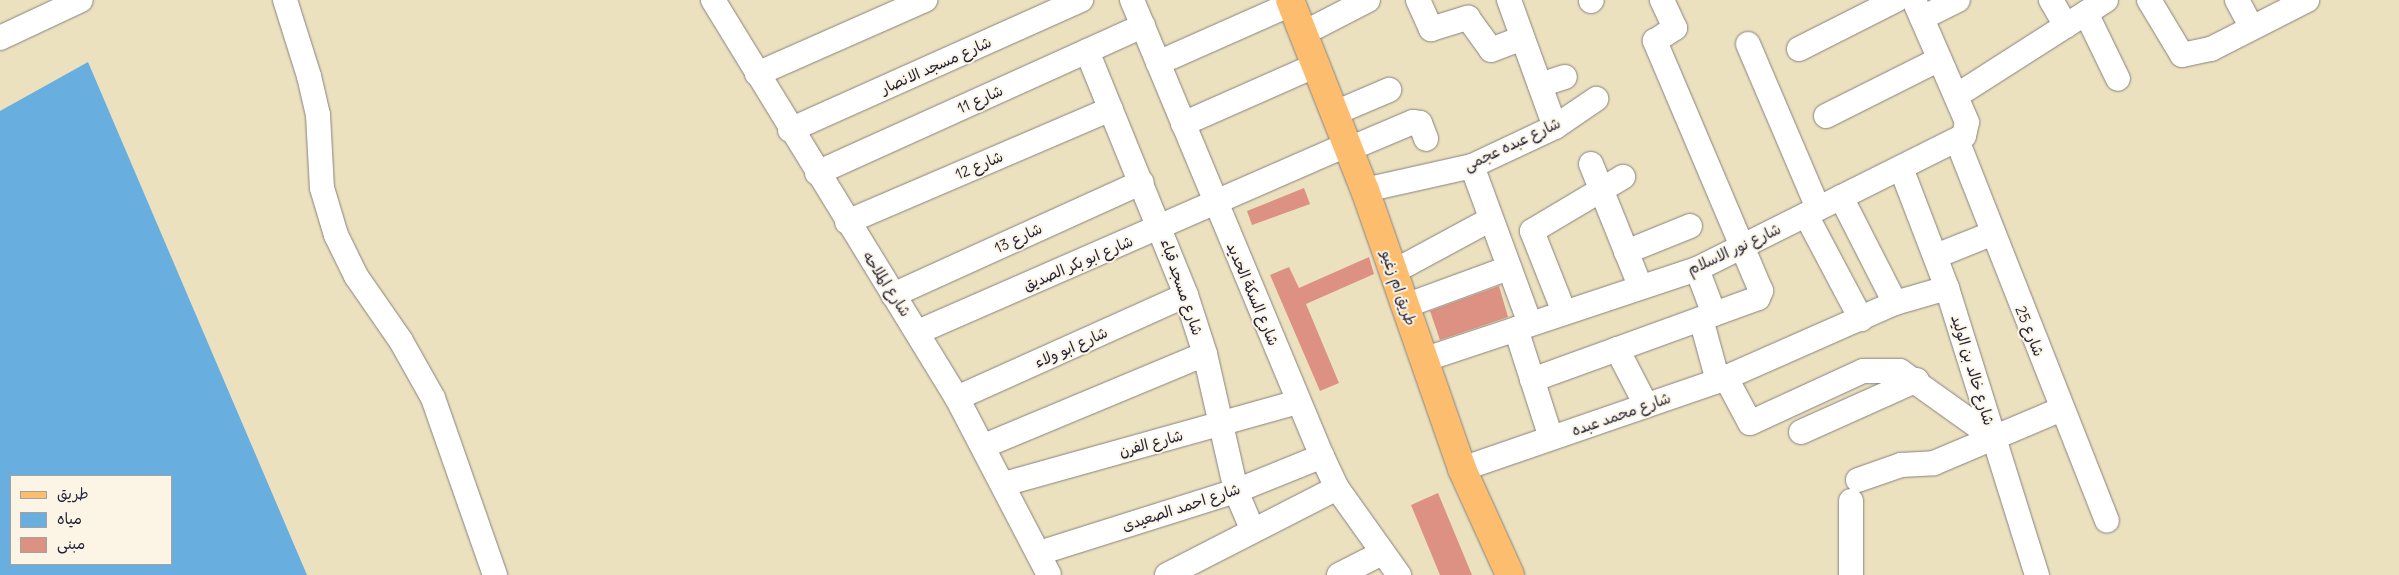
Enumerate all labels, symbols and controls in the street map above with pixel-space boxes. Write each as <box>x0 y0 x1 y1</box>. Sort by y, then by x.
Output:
street label: شارع مسجد الانصار <box>878 33 994 97</box>
street label: شارع 11 <box>954 81 1006 117</box>
street label: شارع عبده عجمى <box>1461 114 1563 174</box>
street label: شارع 12 <box>952 147 1006 183</box>
street label: شارع 13 <box>991 219 1045 257</box>
street label: شارع نور الاسلام <box>1684 219 1784 279</box>
street label: شارع ابو بكر الصديق <box>1020 232 1136 294</box>
street label: شارع مسجد قباء <box>1157 236 1207 338</box>
street label: شارع السكة الحديد <box>1223 240 1283 348</box>
street label: شارع الملاحه <box>859 248 915 320</box>
street label: طريق ام زغيو <box>1378 248 1420 328</box>
street label: شارع 25 <box>2012 303 2048 359</box>
street label: شارع خالد بن الوليد <box>1948 313 1998 427</box>
street label: شارع ابو ولاء <box>1032 323 1110 371</box>
street label: شارع محمد عبده <box>1569 389 1673 439</box>
street label: شارع الفرن <box>1117 426 1185 460</box>
legend <box>10 475 172 565</box>
street label: شارع احمد الصعيدى <box>1120 479 1242 535</box>
text: طريق <box>57 484 89 503</box>
text: مياه <box>57 509 82 528</box>
text: مبنى <box>57 534 85 553</box>

